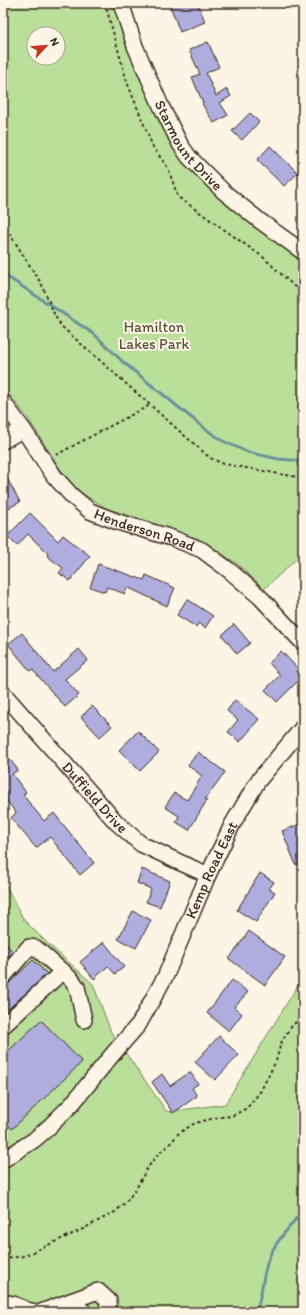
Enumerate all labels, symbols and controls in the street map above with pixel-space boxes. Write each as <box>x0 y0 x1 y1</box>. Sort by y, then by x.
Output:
north arrow <box>26 26 66 66</box>
text: N <box>47 36 62 48</box>
street label: Starmount Drive <box>151 97 226 194</box>
park label: Hamilton Lakes Park <box>119 318 189 353</box>
street label: Henderson Road <box>92 505 198 555</box>
street label: Duffield Drive <box>58 758 131 837</box>
street label: Kemp Road East <box>182 818 242 921</box>

